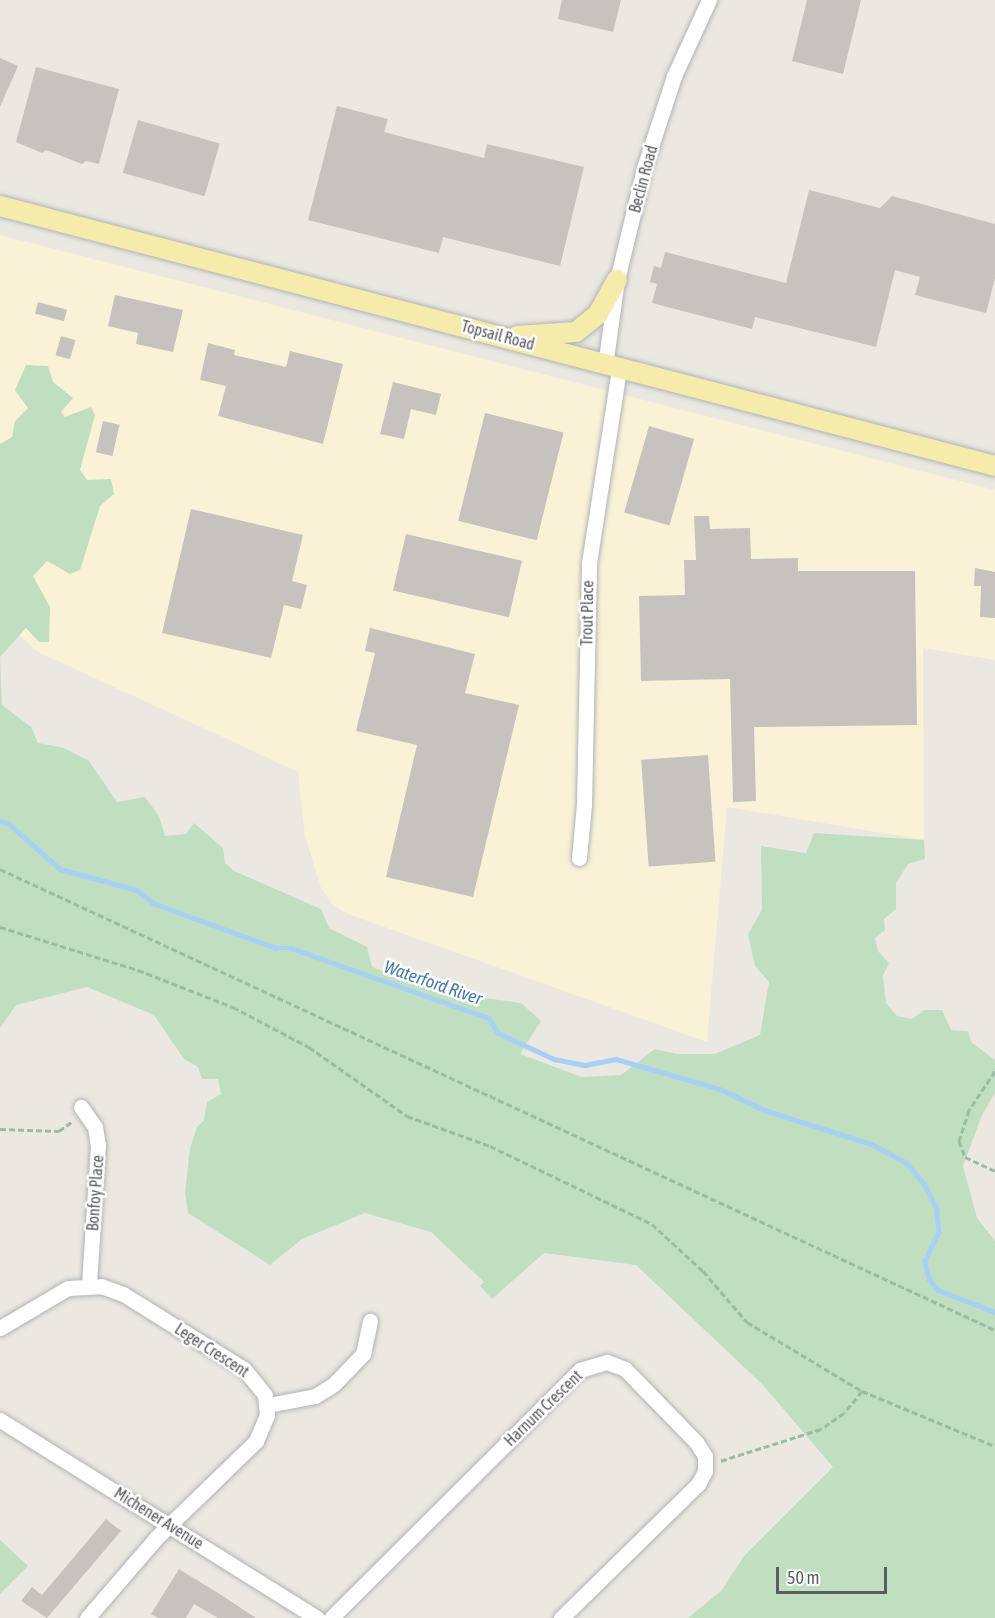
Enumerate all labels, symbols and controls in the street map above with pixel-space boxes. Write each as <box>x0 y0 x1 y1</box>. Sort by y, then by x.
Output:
street label: Beclin Road <box>625 143 661 215</box>
street label: Topsail Road <box>459 316 537 354</box>
street label: Trout Place <box>577 580 597 646</box>
water label: Waterford River <box>381 956 485 1010</box>
street label: Bonfoy Place <box>83 1154 107 1232</box>
street label: Leger Crescent <box>171 1319 253 1381</box>
street label: Harnum Crescent <box>500 1366 586 1450</box>
street label: Michener Avenue <box>111 1483 207 1553</box>
scale bar <box>779 1555 890 1593</box>
text: 50 m <box>787 1567 819 1588</box>

